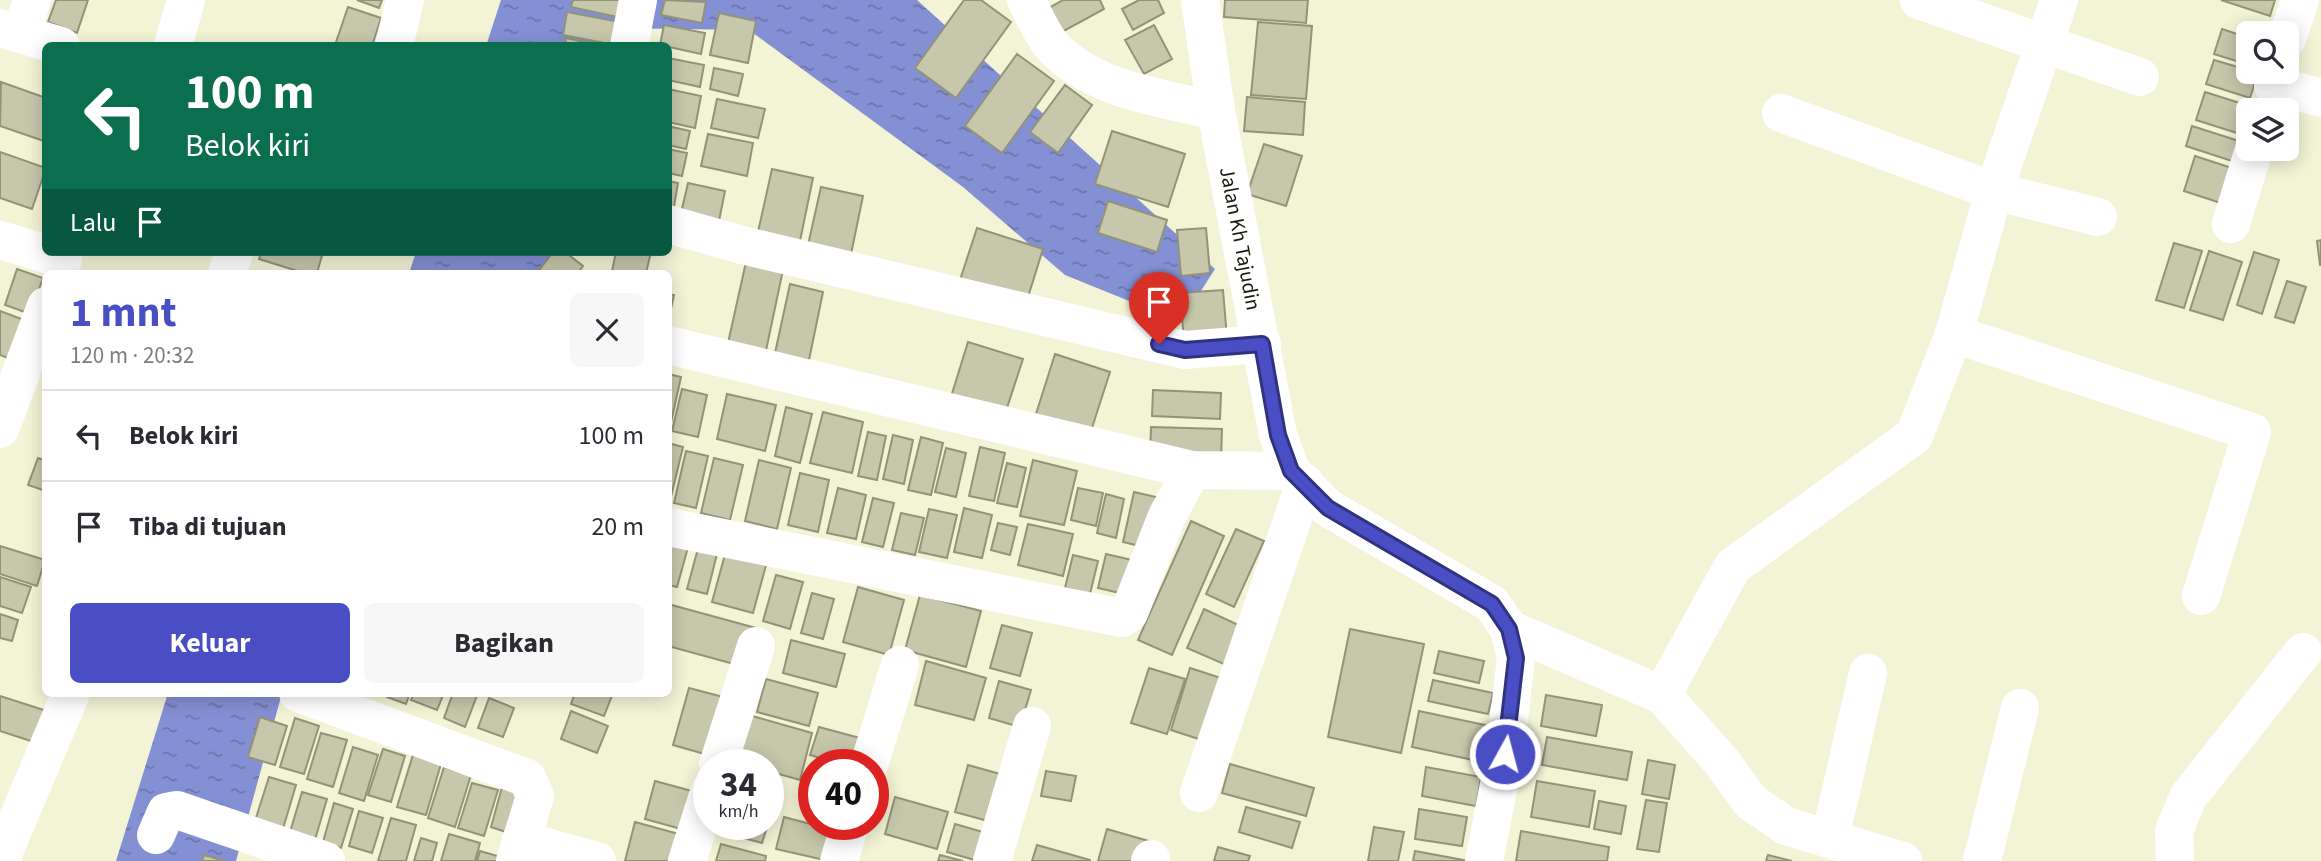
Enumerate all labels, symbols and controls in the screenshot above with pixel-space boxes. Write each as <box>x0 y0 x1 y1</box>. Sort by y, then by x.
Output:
map controls <box>2236 21 2299 161</box>
button: search <box>2236 21 2299 84</box>
text: 100 m <box>185 58 314 128</box>
icon: left <box>70 70 161 161</box>
button: layers <box>2236 98 2299 161</box>
text: Belok kiri <box>185 123 310 169</box>
street label: Jalan Kh Tajudin <box>1212 164 1269 313</box>
icon: arrive <box>131 203 169 241</box>
text: Lalu <box>70 204 117 241</box>
pin <box>1129 272 1189 344</box>
text: 1 mnt <box>70 283 177 343</box>
icon: arrive <box>1140 283 1178 321</box>
button: close <box>570 293 644 367</box>
text: 120 m · 20:32 <box>70 339 194 372</box>
icon: left <box>70 417 108 455</box>
text: Belok kiri <box>129 417 238 454</box>
text: 100 m <box>578 417 644 454</box>
icon: arrive <box>70 508 108 546</box>
text: Tiba di tujuan <box>129 508 287 545</box>
text: 20 m <box>591 508 644 545</box>
button: Keluar <box>70 603 350 683</box>
button: Bagikan <box>364 603 644 683</box>
position arrow <box>1468 717 1542 791</box>
speed limit sign: 40 <box>798 749 889 840</box>
text: 34 <box>720 760 757 810</box>
text: km/h <box>719 799 758 824</box>

